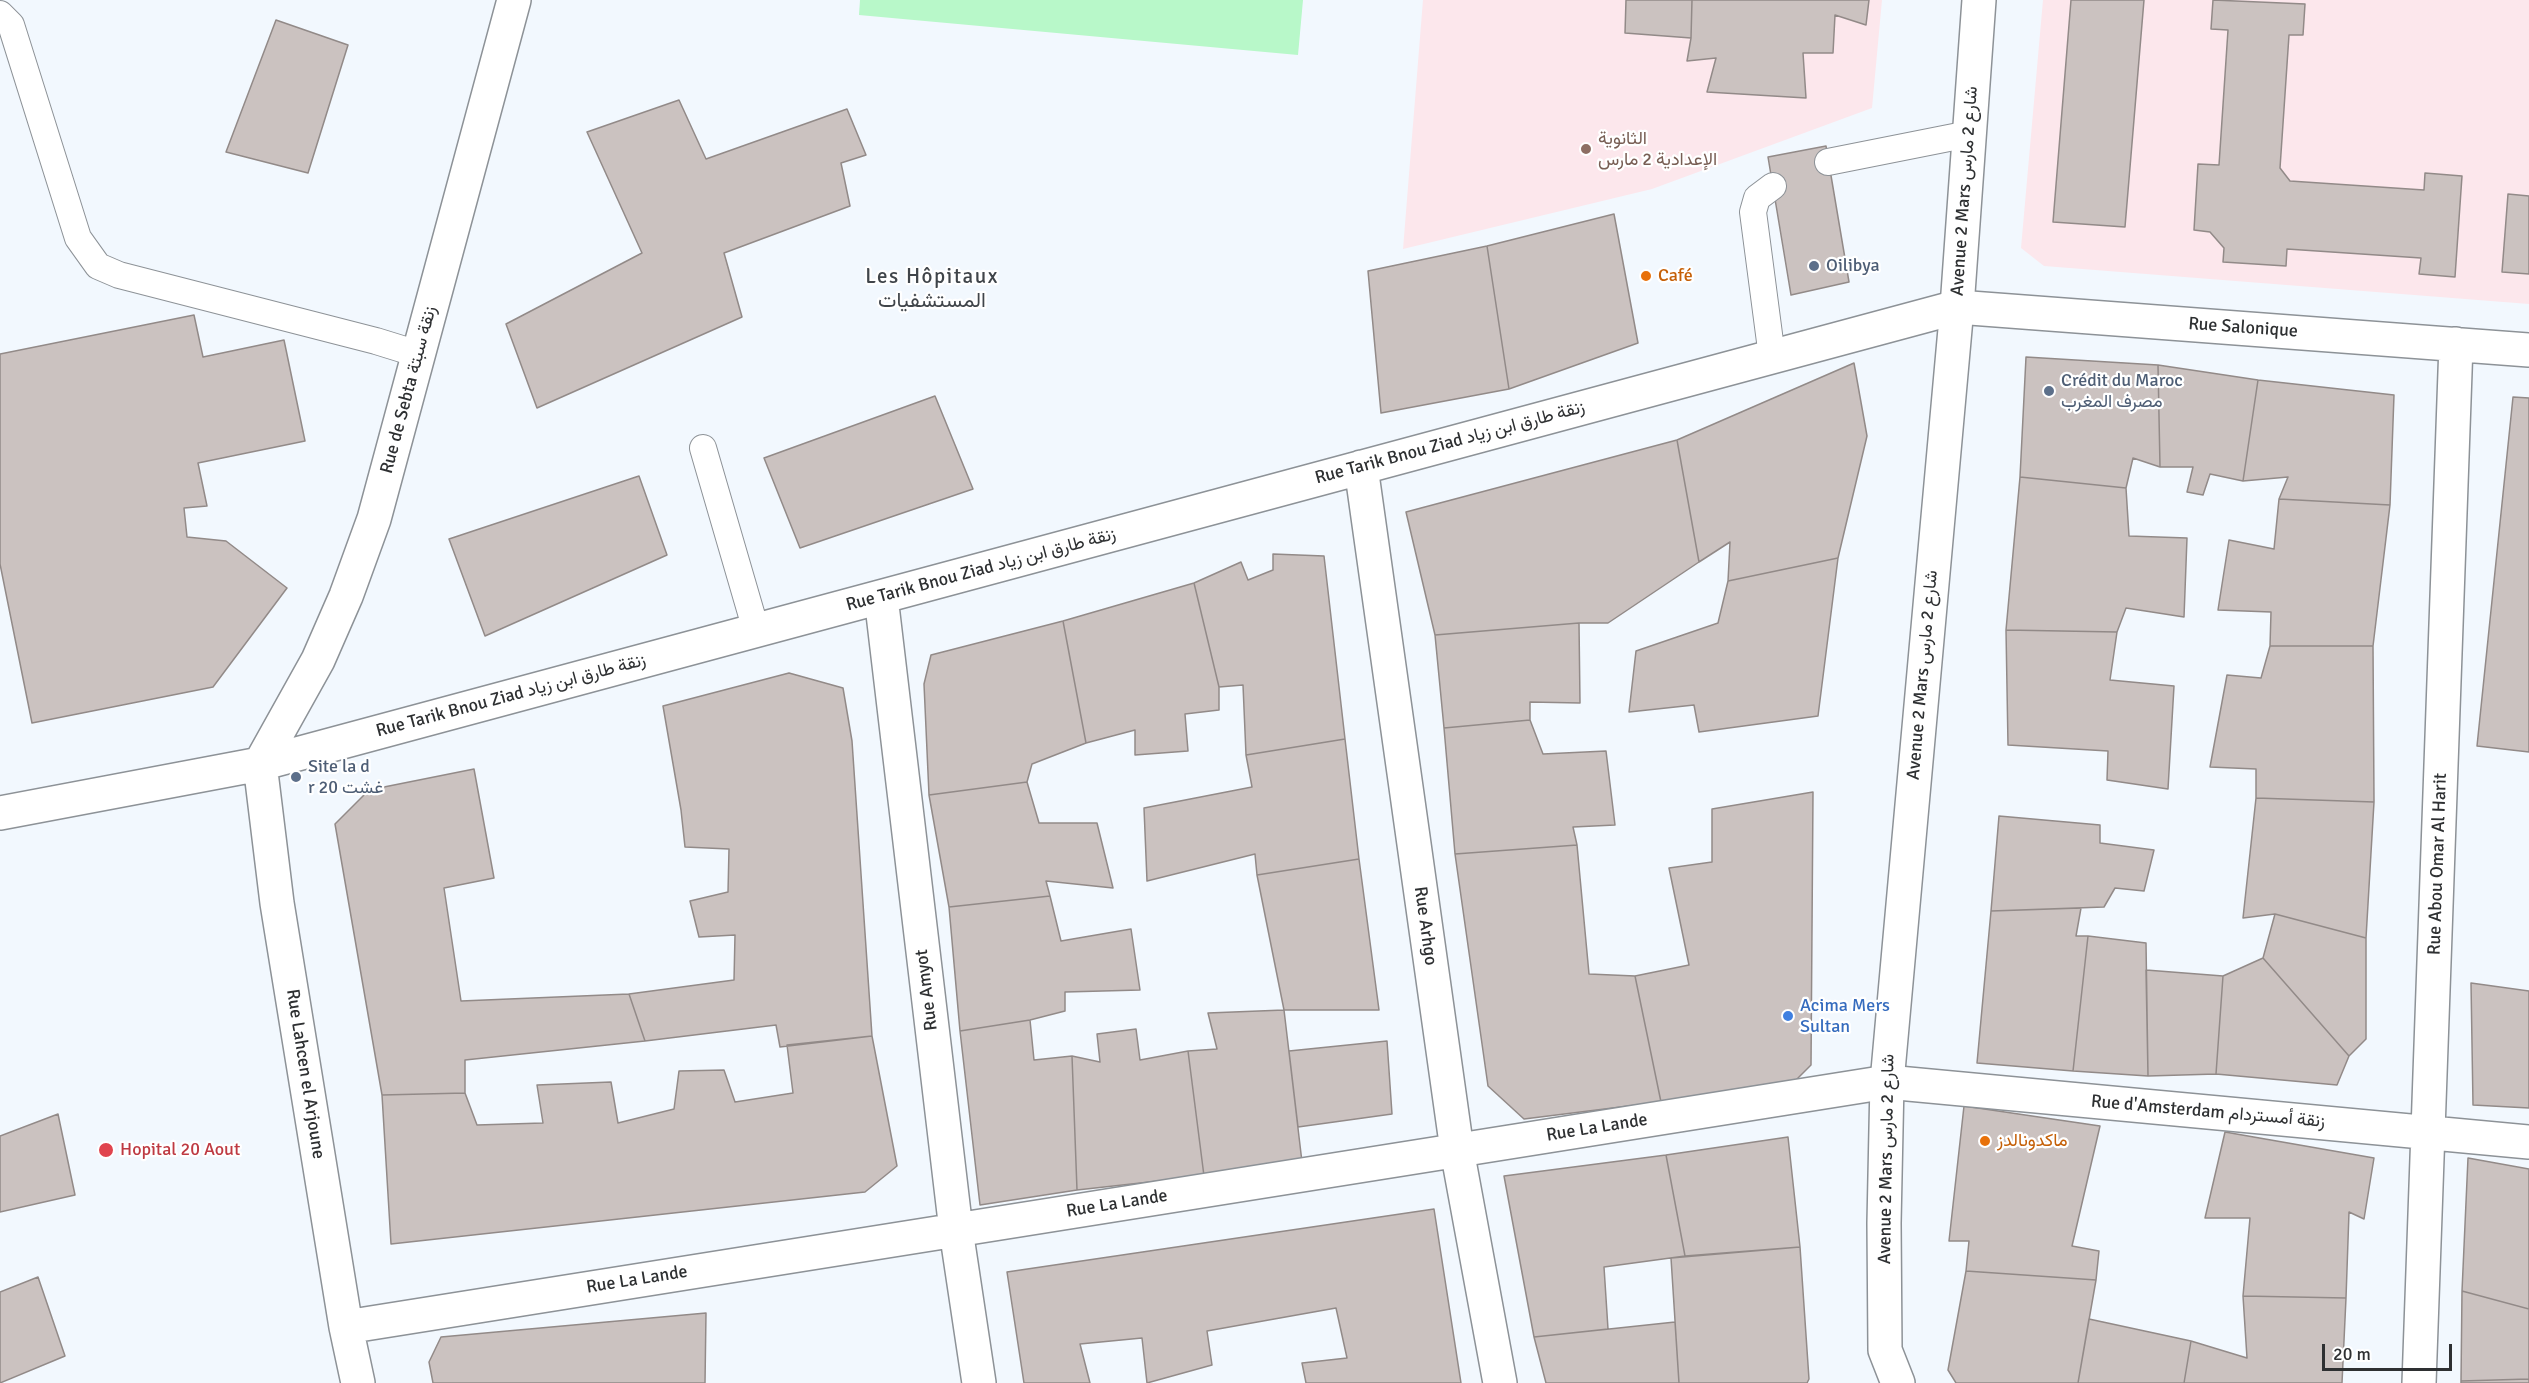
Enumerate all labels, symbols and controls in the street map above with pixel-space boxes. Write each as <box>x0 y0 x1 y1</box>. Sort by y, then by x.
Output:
street label: Avenue 2 Mars شارع 2 مارس <box>1947 85 1983 297</box>
place label: الثانوية الإعدادية 2 مارس <box>1598 128 1717 170</box>
marker: الثانوية الإعدادية 2 مارس <box>1579 142 1593 156</box>
place label: Oilibya <box>1826 255 1880 277</box>
marker: Oilibya <box>1807 259 1821 273</box>
district label: Les Hôpitaux المستشفيات <box>865 264 999 314</box>
place label: Café <box>1658 265 1693 287</box>
marker: Café <box>1639 269 1653 283</box>
street label: Rue de Sebta زنقة سبتة <box>376 304 442 476</box>
street label: Rue Salonique <box>2187 313 2299 343</box>
place label: Crédit du Maroc مصرف المغرب <box>2061 370 2183 412</box>
marker: Crédit du Maroc مصرف المغرب <box>2042 384 2056 398</box>
street label: Rue Tarik Bnou Ziad زنقة طارق ابن زياد <box>1313 397 1587 489</box>
street label: Rue Tarik Bnou Ziad زنقة طارق ابن زياد <box>844 524 1118 616</box>
street label: Avenue 2 Mars شارع 2 مارس <box>1903 569 1943 781</box>
street label: Rue Tarik Bnou Ziad زنقة طارق ابن زياد <box>374 650 648 742</box>
place label: Site la d r 20 غشت <box>308 756 383 798</box>
marker: Site la d r 20 غشت <box>289 770 303 784</box>
street label: Rue Abou Omar Al Harit <box>2424 773 2452 955</box>
street label: Rue Arhgo <box>1409 885 1441 967</box>
street label: Rue Amyot <box>911 948 943 1032</box>
street label: Rue Lahcen el Arjoune <box>281 988 329 1160</box>
place label: Acima Mers Sultan <box>1800 995 1890 1038</box>
marker: Acima Mers Sultan <box>1781 1009 1795 1023</box>
street label: Avenue 2 Mars شارع 2 مارس <box>1874 1054 1900 1264</box>
street label: Rue d'Amsterdam زنقة أمستردام <box>2090 1091 2326 1133</box>
street label: Rue La Lande <box>1545 1109 1649 1147</box>
place label: ماكدونالدز <box>1997 1130 2068 1152</box>
marker: ماكدونالدز <box>1978 1134 1992 1148</box>
place label: Hopital 20 Aout <box>120 1139 240 1161</box>
marker: Hopital 20 Aout <box>97 1141 115 1159</box>
street label: Rue La Lande <box>1065 1185 1169 1223</box>
street label: Rue La Lande <box>585 1261 689 1299</box>
scale bar <box>2325 1332 2456 1370</box>
text: 20 m <box>2333 1343 2371 1365</box>

